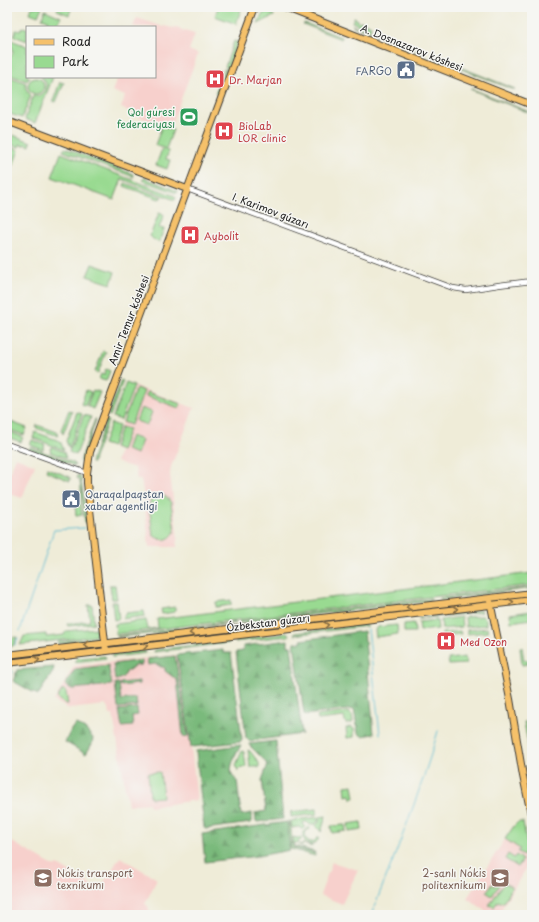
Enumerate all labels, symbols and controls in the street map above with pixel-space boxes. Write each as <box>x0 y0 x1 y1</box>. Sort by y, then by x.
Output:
street label: A. Dosnazarov kóshesi <box>359 20 466 74</box>
legend <box>26 26 156 78</box>
text: Road <box>62 32 91 50</box>
text: Park <box>62 52 89 70</box>
public building icon: FARGO <box>395 59 417 81</box>
place label: FARGO <box>355 63 392 78</box>
hospital icon: Dr. Marjan <box>204 68 226 90</box>
place label: Dr. Marjan <box>229 72 282 87</box>
place label: Qol gúresi federaciyası <box>117 104 175 132</box>
sports icon: Qol gúresi federaciyası <box>178 106 200 128</box>
place label: BioLab LOR clinic <box>238 118 286 145</box>
hospital icon: BioLab LOR clinic <box>213 120 235 142</box>
street label: I. Karimov gúzarı <box>231 188 312 232</box>
hospital icon: Aybolit <box>179 224 201 246</box>
place label: Aybolit <box>204 228 239 243</box>
street label: Amir Temur kóshesi <box>104 273 152 367</box>
place label: Qaraqalpaqstan xabar agentligi <box>85 486 164 513</box>
public building icon: Qaraqalpaqstan xabar agentligi <box>60 488 82 510</box>
one-way arrow <box>508 598 514 607</box>
one-way arrow <box>406 603 412 612</box>
one-way arrow <box>452 605 458 614</box>
street label: Ózbekstan gúzarı <box>226 609 310 635</box>
one-way arrow <box>323 621 329 630</box>
one-way arrow <box>189 628 195 637</box>
hospital icon: Med Ozon <box>435 630 457 652</box>
place label: Med Ozon <box>460 634 507 649</box>
one-way arrow <box>83 640 89 649</box>
one-way arrow <box>142 642 148 651</box>
one-way arrow <box>34 655 40 664</box>
place label: Nókis transport texnikumı <box>57 865 133 892</box>
place label: 2-sanlı Nókis politexnikumı <box>422 865 486 892</box>
school or university icon: Nókis transport texnikumı <box>32 867 54 889</box>
school or university icon: 2-sanlı Nókis politexnikumı <box>489 867 511 889</box>

